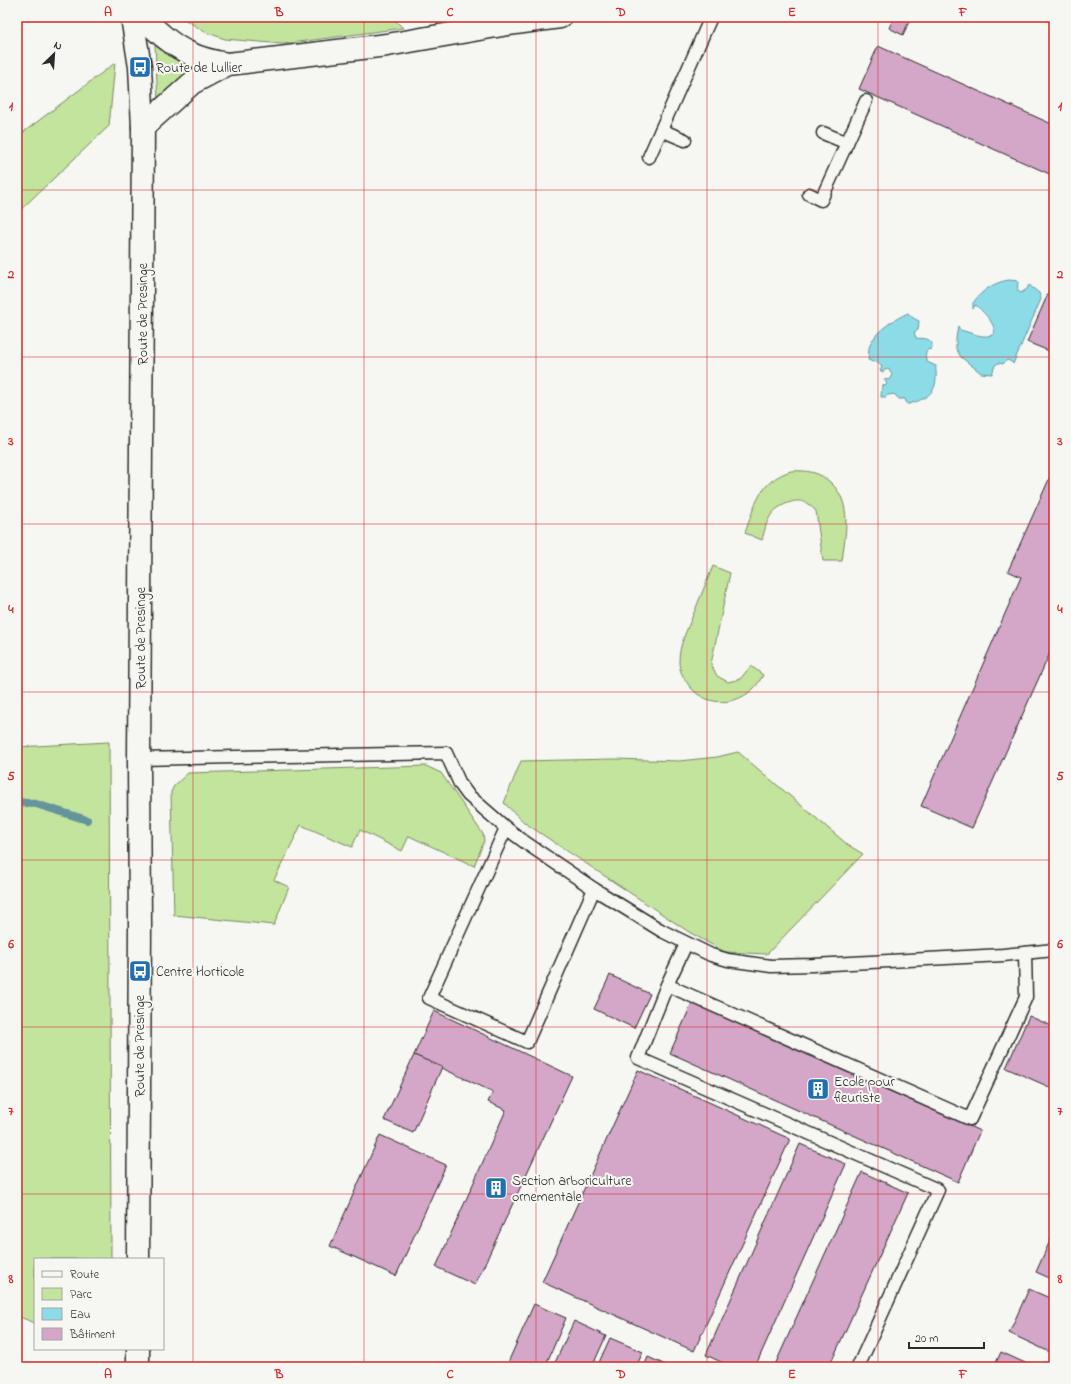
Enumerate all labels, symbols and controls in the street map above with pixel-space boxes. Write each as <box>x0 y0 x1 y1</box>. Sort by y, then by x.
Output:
text: A <box>104 3 112 22</box>
text: B <box>274 3 284 22</box>
text: C <box>446 3 454 22</box>
text: D <box>615 3 626 22</box>
text: E <box>788 3 796 22</box>
text: F <box>958 3 968 22</box>
north arrow <box>34 34 74 74</box>
text: N <box>51 37 65 55</box>
bus stop icon: Route de Lullier <box>127 54 153 80</box>
place label: Route de Lullier <box>156 58 243 79</box>
text: 1 <box>9 97 14 116</box>
text: 1 <box>1058 97 1063 116</box>
street label: Route de Presinge <box>133 262 155 365</box>
text: 2 <box>7 265 15 284</box>
text: 2 <box>1056 265 1064 284</box>
text: 3 <box>7 432 14 451</box>
text: 3 <box>1056 432 1063 451</box>
street label: Route de Presinge <box>131 586 153 689</box>
text: 4 <box>7 600 14 619</box>
text: 4 <box>1056 600 1063 619</box>
text: 5 <box>7 767 15 786</box>
text: 5 <box>1056 767 1064 786</box>
text: 6 <box>7 935 14 954</box>
text: 6 <box>1056 935 1063 954</box>
bus stop icon: Centre Horticole <box>127 958 153 984</box>
place label: Centre Horticole <box>156 962 245 983</box>
street label: Route de Presinge <box>130 994 152 1097</box>
place label: Ecole pour fleuriste <box>834 1072 896 1109</box>
building icon: Ecole pour fleuriste <box>805 1076 831 1102</box>
text: 7 <box>8 1102 14 1121</box>
text: 7 <box>1057 1102 1063 1121</box>
place label: Section arboriculture ornementale <box>512 1171 632 1208</box>
building icon: Section arboriculture ornementale <box>483 1175 509 1201</box>
legend <box>34 1258 164 1350</box>
text: Route <box>70 1266 100 1284</box>
text: 8 <box>8 1270 14 1289</box>
text: 8 <box>1057 1270 1063 1289</box>
text: Parc <box>70 1286 92 1304</box>
text: Eau <box>70 1306 91 1324</box>
scale bar <box>909 1324 984 1350</box>
text: Bâtiment <box>69 1326 115 1344</box>
text: 20 m <box>915 1330 938 1348</box>
text: A <box>104 1365 112 1384</box>
text: B <box>274 1365 284 1384</box>
text: C <box>446 1365 454 1384</box>
text: D <box>615 1365 626 1384</box>
text: E <box>788 1365 796 1384</box>
text: F <box>958 1365 968 1384</box>

